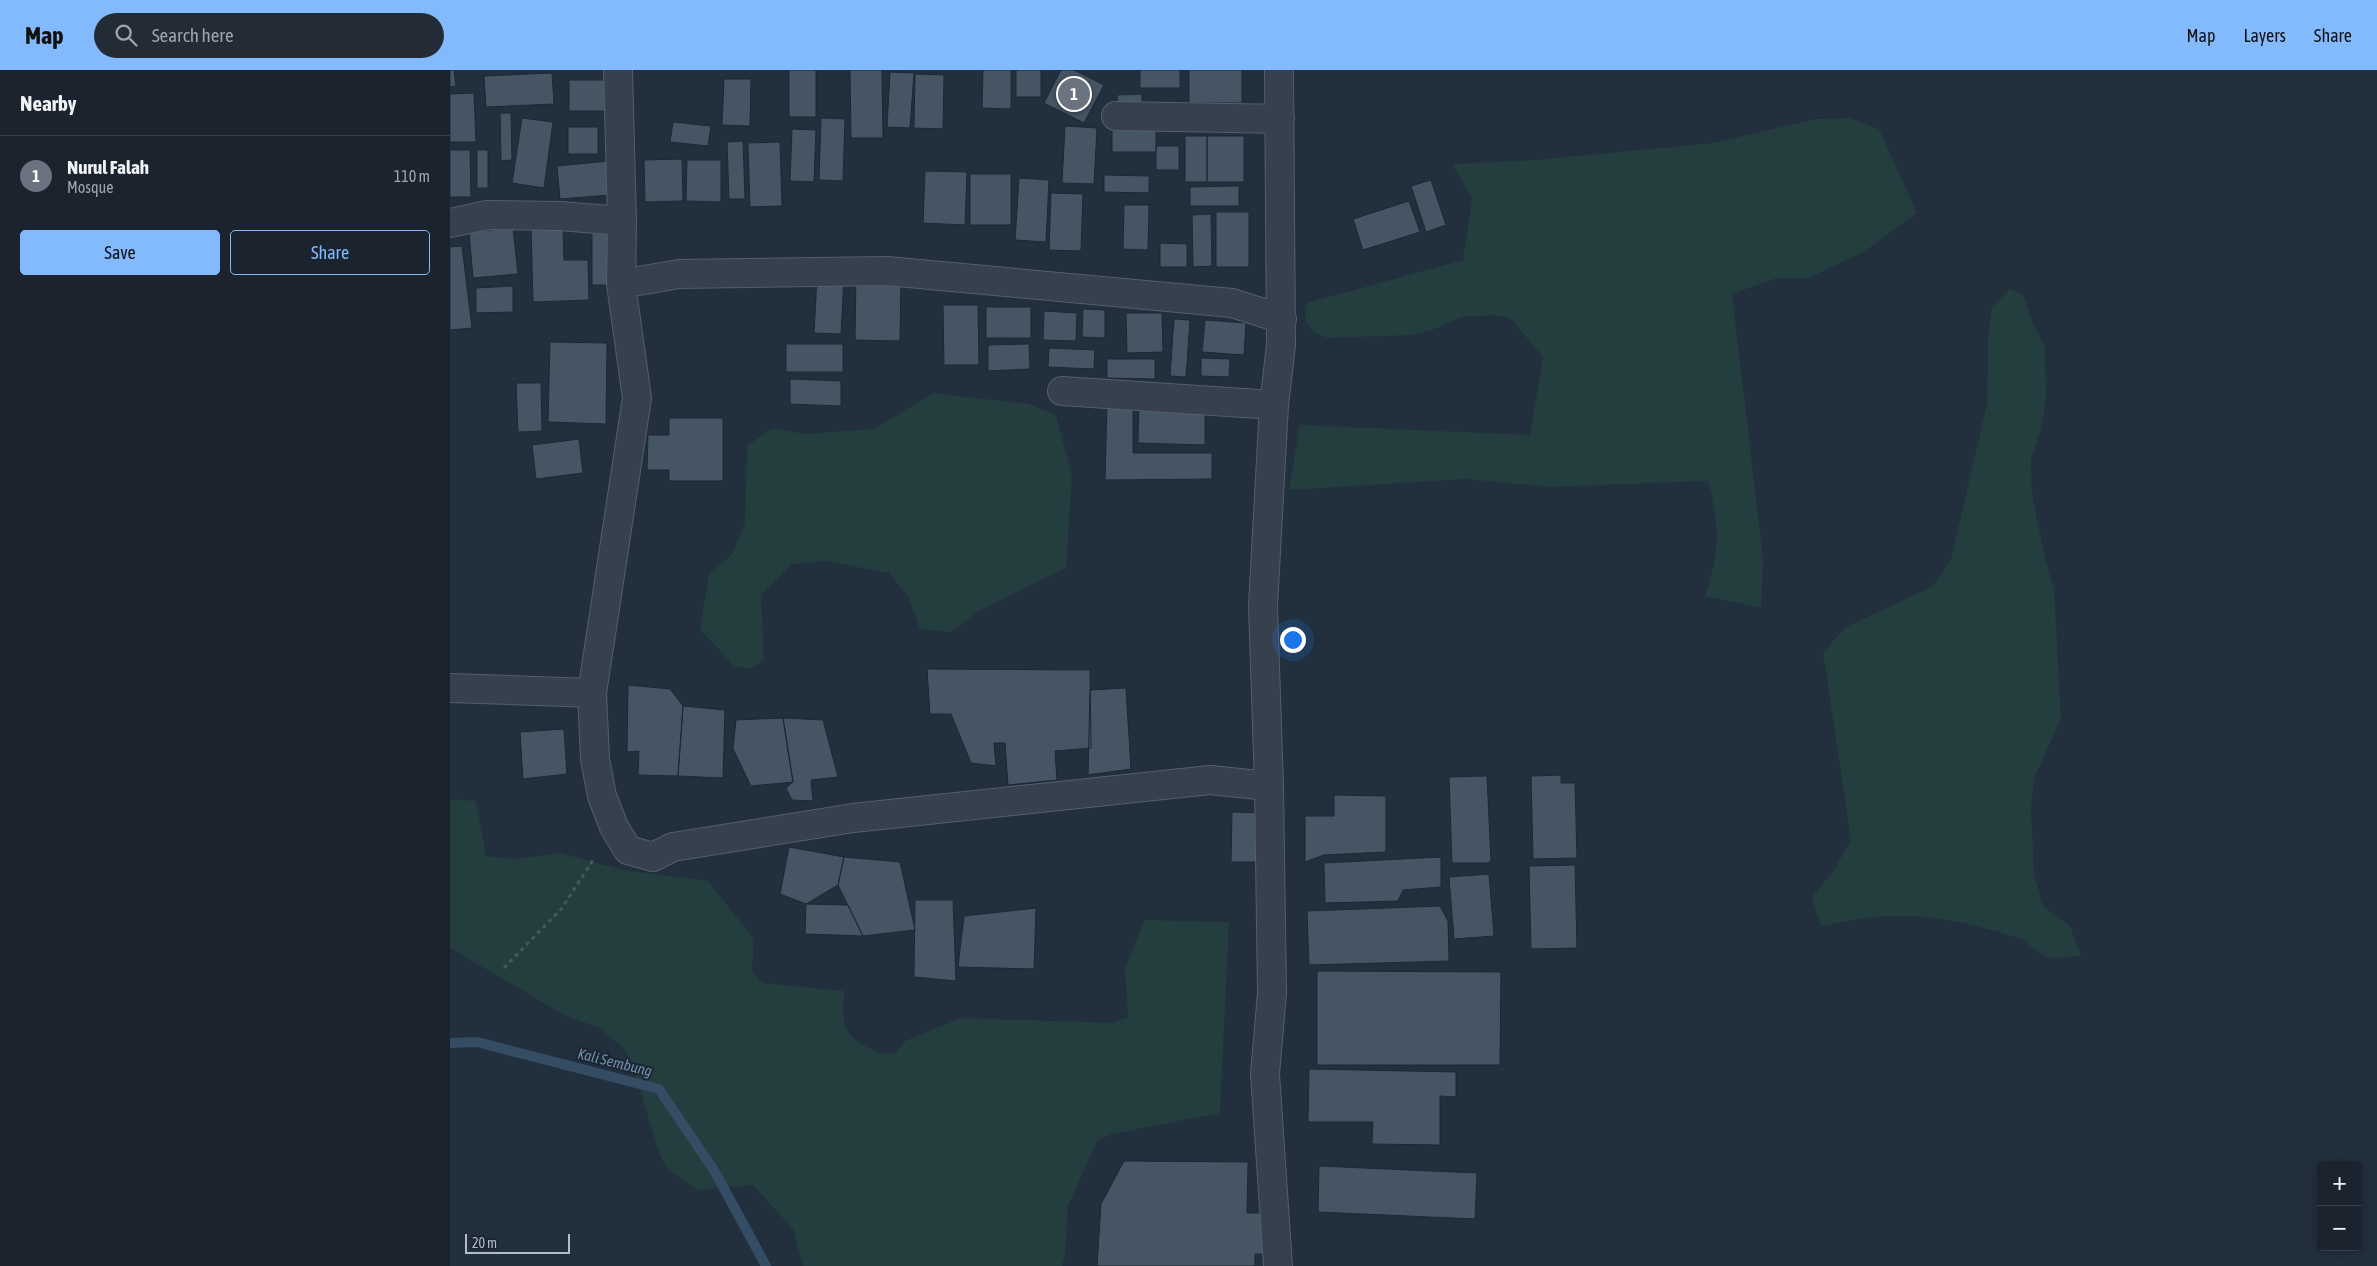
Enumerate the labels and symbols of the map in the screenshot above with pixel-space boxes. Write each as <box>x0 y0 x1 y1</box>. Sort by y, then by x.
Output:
pin: 1 <box>1058 75 1090 113</box>
your location <box>1280 627 1306 653</box>
water label: Kali Sembung <box>576 1045 654 1079</box>
scale bar <box>465 1231 570 1254</box>

